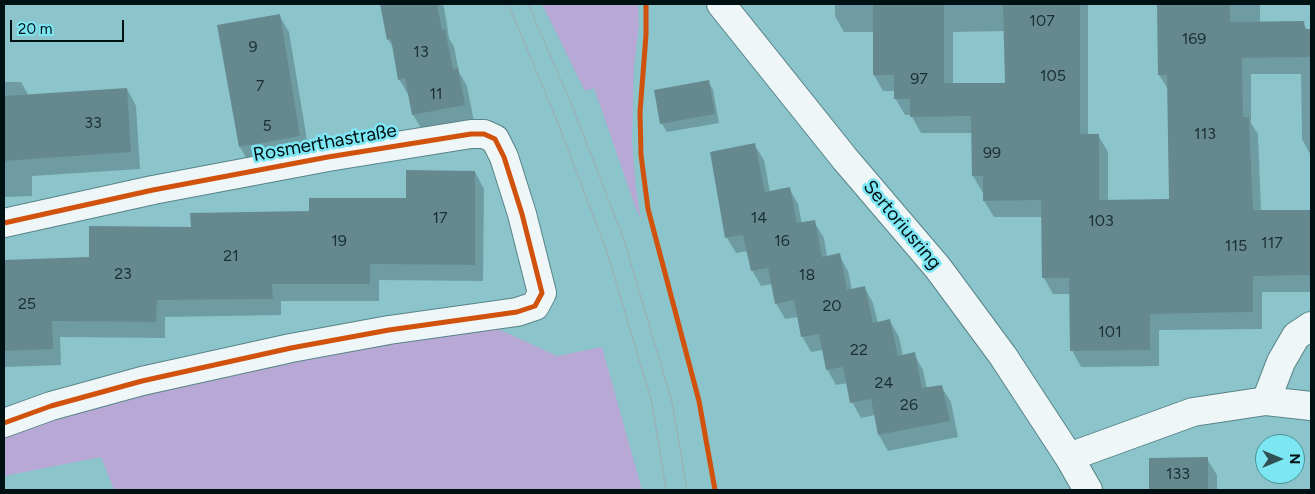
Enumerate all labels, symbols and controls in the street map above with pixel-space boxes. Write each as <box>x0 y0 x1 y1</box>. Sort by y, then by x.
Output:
scale bar <box>12 10 126 42</box>
house number: 107 <box>1029 11 1055 31</box>
text: 20 m <box>18 20 52 38</box>
house number: 169 <box>1182 29 1206 49</box>
house number: 9 <box>248 37 258 57</box>
house number: 13 <box>413 42 429 62</box>
house number: 105 <box>1040 66 1066 86</box>
house number: 97 <box>910 69 928 89</box>
house number: 7 <box>256 76 264 96</box>
house number: 11 <box>429 84 443 104</box>
house number: 33 <box>84 113 102 133</box>
house number: 5 <box>262 116 272 136</box>
street label: Rosmerthastraße <box>251 119 399 167</box>
house number: 113 <box>1194 124 1216 144</box>
house number: 99 <box>983 143 1001 163</box>
street label: Sertoriusring <box>858 176 946 274</box>
house number: 17 <box>432 208 448 228</box>
house number: 14 <box>751 208 767 228</box>
house number: 103 <box>1088 211 1114 231</box>
house number: 19 <box>331 231 347 251</box>
house number: 16 <box>774 231 790 251</box>
house number: 117 <box>1261 233 1283 253</box>
house number: 115 <box>1225 236 1247 256</box>
house number: 21 <box>223 246 239 266</box>
house number: 23 <box>114 264 132 284</box>
house number: 18 <box>799 265 815 285</box>
house number: 25 <box>18 294 36 314</box>
house number: 20 <box>822 296 842 316</box>
house number: 101 <box>1098 322 1122 342</box>
house number: 22 <box>850 340 868 360</box>
house number: 24 <box>875 373 893 393</box>
house number: 26 <box>900 395 918 415</box>
north arrow <box>1255 434 1305 484</box>
text: N <box>1286 454 1303 464</box>
house number: 133 <box>1166 464 1190 484</box>

